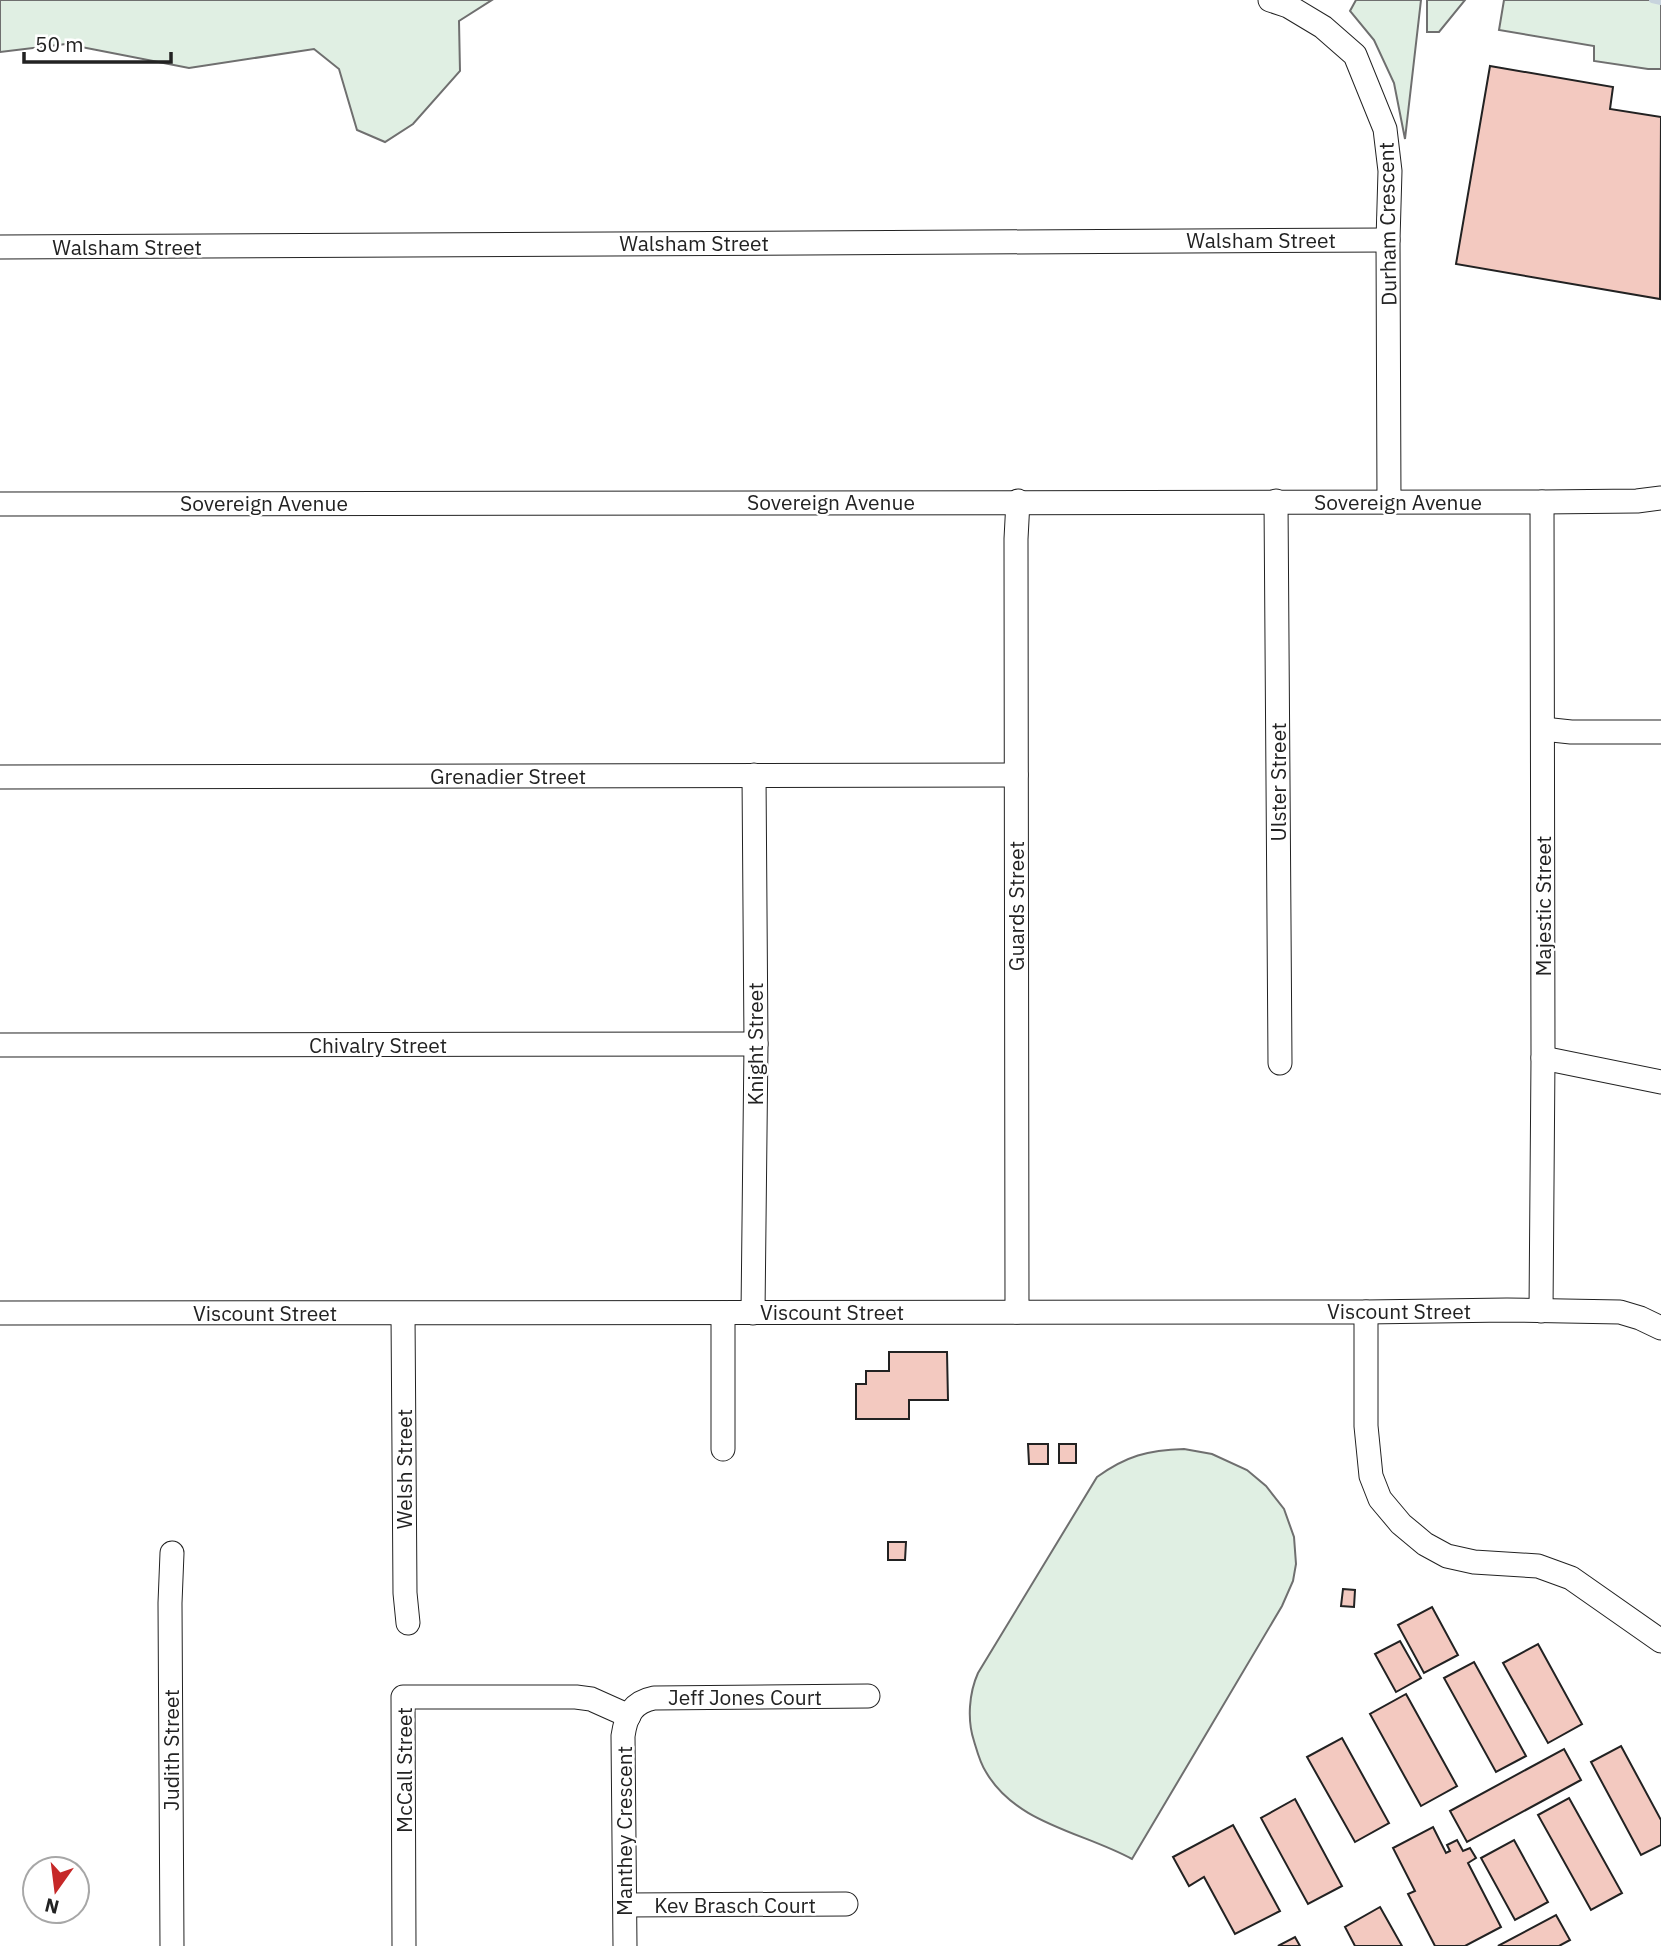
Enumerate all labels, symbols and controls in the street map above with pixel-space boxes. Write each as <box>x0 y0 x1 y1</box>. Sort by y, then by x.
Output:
scale bar <box>24 21 172 65</box>
text: 50 m <box>35 30 84 58</box>
street label: Durham Crescent <box>1372 142 1402 306</box>
street label: Walsham Street <box>1186 226 1336 254</box>
street label: Walsham Street <box>619 229 769 257</box>
street label: Walsham Street <box>52 233 202 261</box>
street label: Sovereign Avenue <box>747 488 915 516</box>
street label: Sovereign Avenue <box>1314 488 1482 516</box>
street label: Sovereign Avenue <box>180 489 348 517</box>
street label: Ulster Street <box>1264 722 1292 842</box>
street label: Grenadier Street <box>430 762 586 790</box>
street label: Majestic Street <box>1529 836 1557 976</box>
street label: Guards Street <box>1002 841 1030 971</box>
street label: Knight Street <box>741 982 769 1106</box>
street label: Chivalry Street <box>309 1031 447 1059</box>
street label: Viscount Street <box>1327 1297 1471 1325</box>
street label: Viscount Street <box>760 1298 904 1326</box>
street label: Viscount Street <box>193 1299 337 1327</box>
street label: Welsh Street <box>390 1409 418 1529</box>
street label: Jeff Jones Court <box>668 1683 822 1711</box>
street label: Judith Street <box>157 1689 185 1811</box>
street label: McCall Street <box>390 1707 418 1833</box>
street label: Manthey Crescent <box>610 1746 638 1916</box>
north arrow <box>21 1855 91 1925</box>
street label: Kev Brasch Court <box>654 1891 816 1919</box>
text: N <box>42 1893 61 1920</box>

